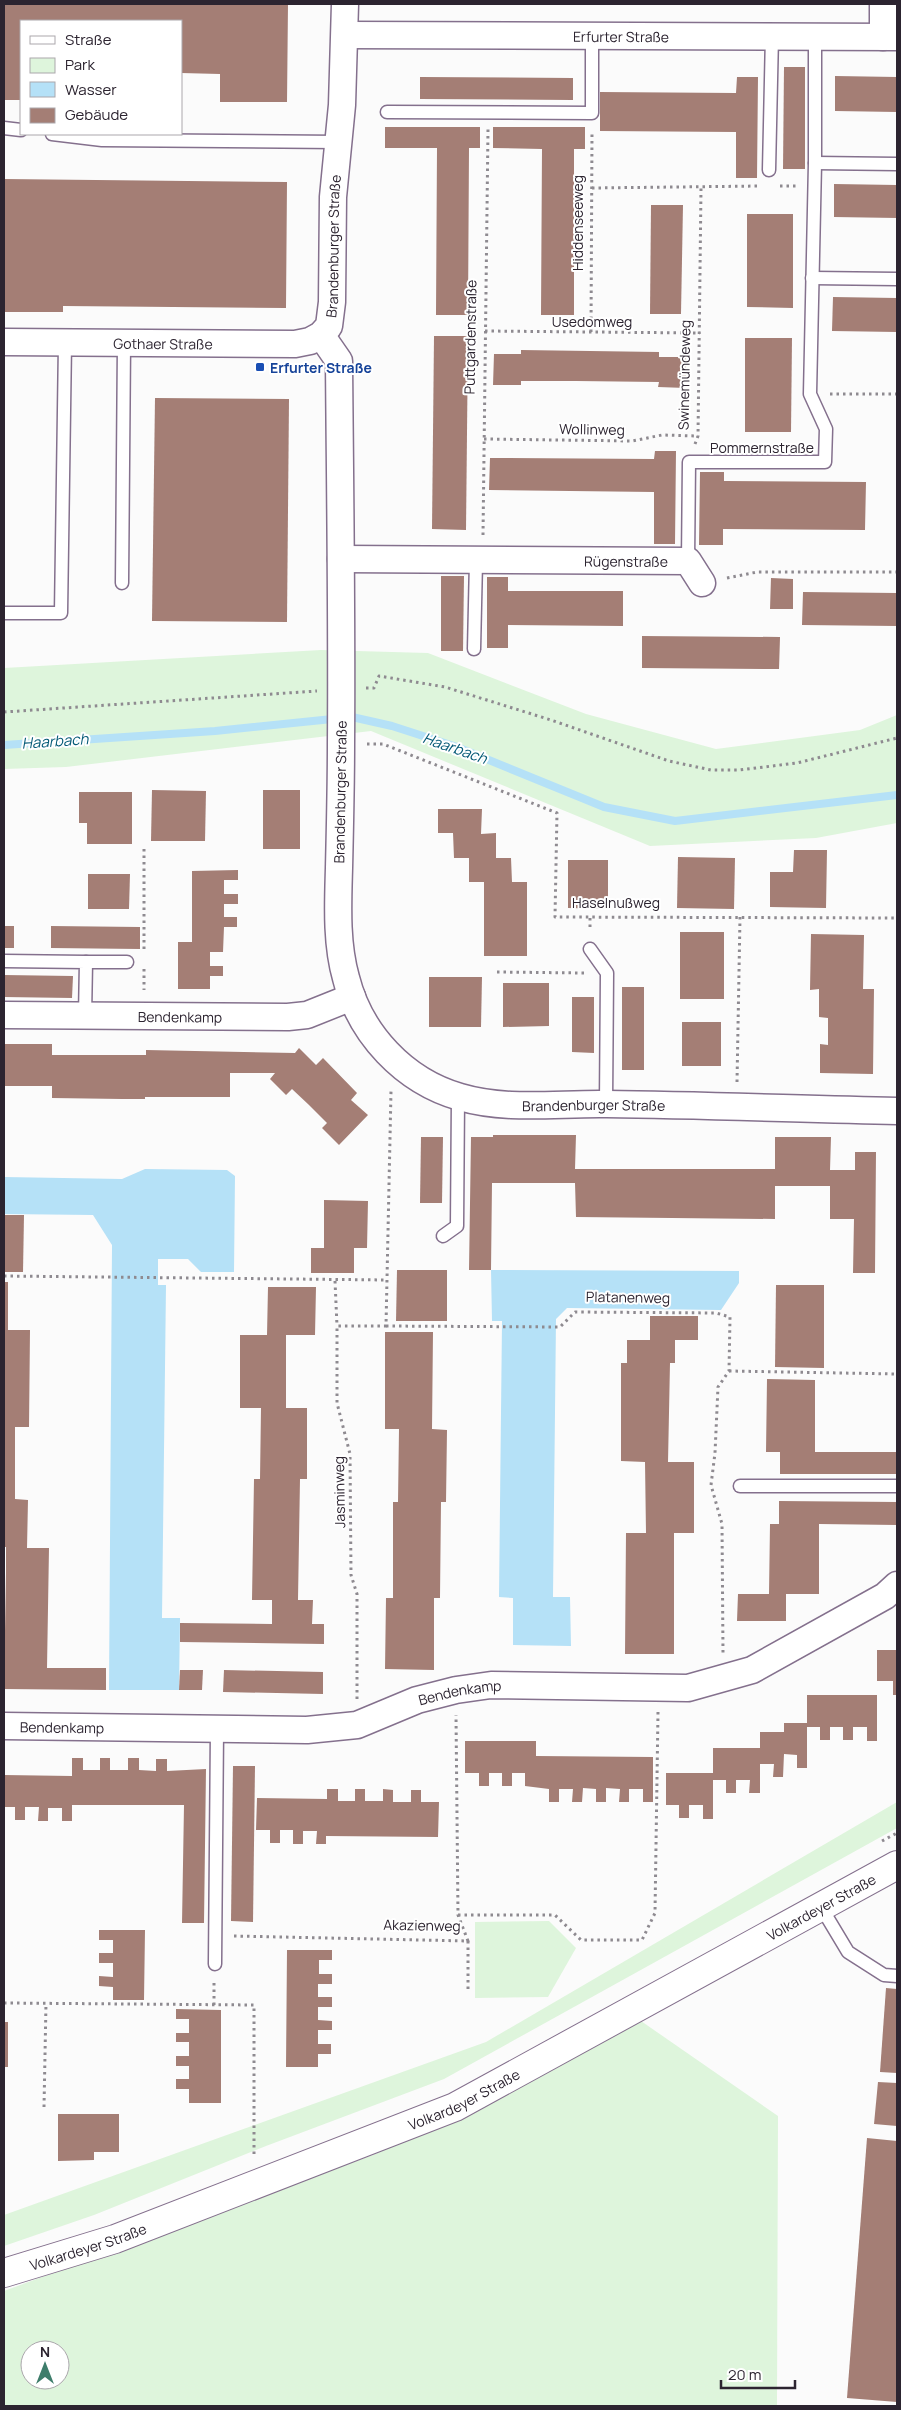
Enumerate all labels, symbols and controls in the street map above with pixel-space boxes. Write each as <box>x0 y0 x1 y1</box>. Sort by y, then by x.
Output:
legend <box>20 20 182 135</box>
street label: Erfurter Straße <box>573 26 669 46</box>
text: Straße <box>65 29 112 50</box>
text: Park <box>65 54 95 75</box>
text: Wasser <box>65 79 117 100</box>
text: Gebäude <box>65 104 128 125</box>
street label: Brandenburger Straße <box>321 174 345 319</box>
street label: Hiddenseeweg <box>568 175 587 271</box>
street label: Puttgardenstraße <box>459 279 481 395</box>
street label: Usedomweg <box>552 312 632 331</box>
street label: Swinemündeweg <box>674 320 694 430</box>
street label: Gothaer Straße <box>113 333 213 353</box>
place label: Erfurter Straße <box>270 358 372 377</box>
marker: Erfurter Straße <box>254 361 266 373</box>
street label: Wollinweg <box>559 419 625 439</box>
street label: Pommernstraße <box>710 438 814 457</box>
street label: Rügenstraße <box>584 551 668 570</box>
street label: Brandenburger Straße <box>329 720 351 864</box>
water label: Haarbach <box>420 727 491 769</box>
water label: Haarbach <box>21 728 90 754</box>
street label: Haselnußweg <box>572 893 660 912</box>
street label: Bendenkamp <box>138 1006 222 1026</box>
street label: Brandenburger Straße <box>522 1094 665 1115</box>
street label: Platanenweg <box>586 1287 670 1307</box>
street label: Jasminweg <box>329 1456 349 1528</box>
street label: Bendenkamp <box>416 1675 501 1709</box>
street label: Bendenkamp <box>20 1717 104 1737</box>
street label: Volkardeyer Straße <box>763 1869 879 1944</box>
street label: Akazienweg <box>383 1915 461 1935</box>
street label: Volkardeyer Straße <box>405 2064 523 2134</box>
street label: Volkardeyer Straße <box>27 2218 149 2274</box>
north arrow <box>20 2340 70 2390</box>
text: N <box>40 2342 50 2361</box>
scale bar <box>721 2358 795 2390</box>
text: 20 m <box>728 2364 761 2385</box>

